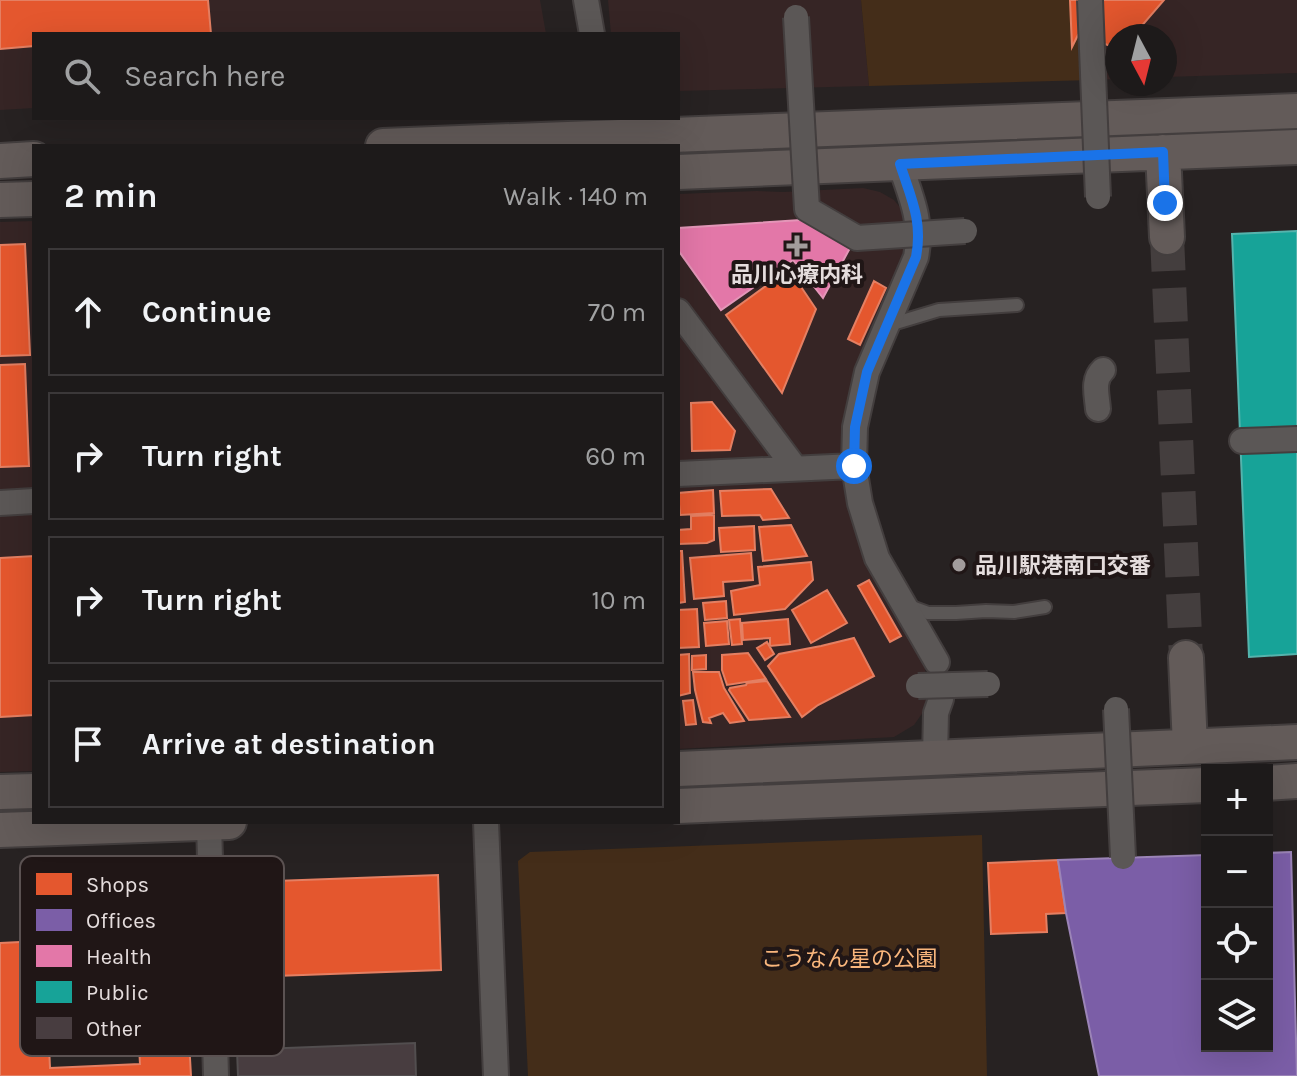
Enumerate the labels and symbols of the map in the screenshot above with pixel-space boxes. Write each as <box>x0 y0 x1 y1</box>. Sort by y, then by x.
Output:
north arrow <box>1105 24 1177 96</box>
route end <box>1147 185 1183 221</box>
marker: 品川心療内科 <box>786 235 808 257</box>
place label: 品川心療内科 <box>731 262 863 288</box>
route start <box>836 448 872 484</box>
place label: 品川駅港南口交番 <box>975 553 1151 579</box>
marker: 品川駅港南口交番 <box>950 556 968 574</box>
legend <box>20 856 284 1056</box>
text: Shops <box>86 872 149 898</box>
text: Offices <box>86 908 156 934</box>
text: Health <box>86 944 152 970</box>
park label: こうなん星の公園 <box>761 946 937 972</box>
text: Public <box>86 980 149 1006</box>
text: Other <box>86 1016 141 1042</box>

